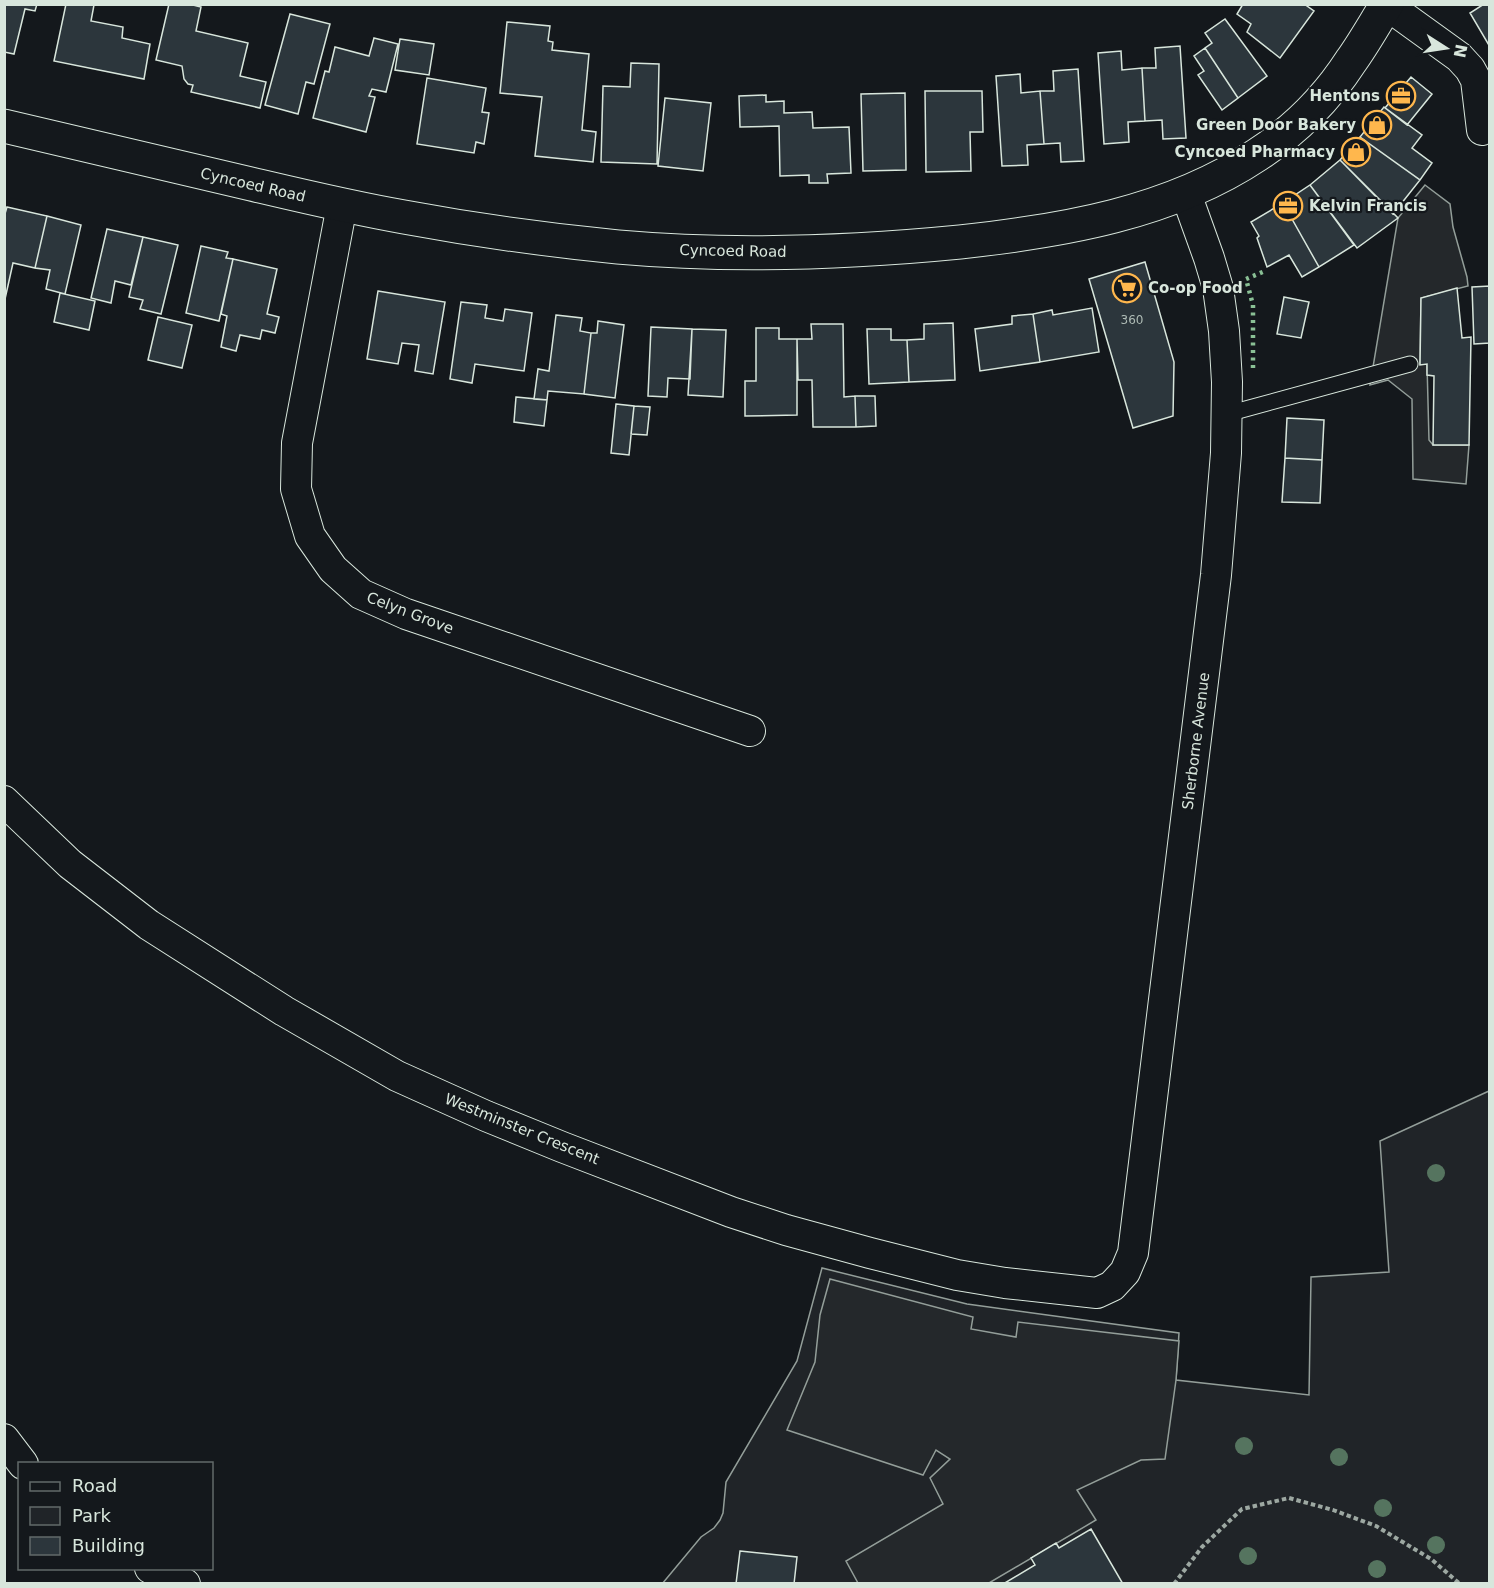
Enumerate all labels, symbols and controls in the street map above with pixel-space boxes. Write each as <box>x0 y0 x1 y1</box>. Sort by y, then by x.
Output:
north arrow <box>1416 18 1476 78</box>
text: N <box>1449 42 1471 60</box>
office icon: Hentons <box>1385 80 1417 112</box>
place label: Hentons <box>1310 87 1380 105</box>
shop icon: Green Door Bakery <box>1361 109 1393 141</box>
place label: Green Door Bakery <box>1196 116 1356 134</box>
shop icon: Cyncoed Pharmacy <box>1340 136 1372 168</box>
place label: Cyncoed Pharmacy <box>1175 143 1335 161</box>
street label: Cyncoed Road <box>199 164 307 206</box>
office icon: Kelvin Francis <box>1272 190 1304 222</box>
place label: Kelvin Francis <box>1309 197 1427 215</box>
street label: Cyncoed Road <box>679 241 787 261</box>
supermarket icon: Co-op Food <box>1111 272 1143 304</box>
place label: Co-op Food <box>1148 279 1243 297</box>
house number: 360 <box>1121 313 1143 327</box>
street label: Celyn Grove <box>364 588 456 638</box>
street label: Sherborne Avenue <box>1179 671 1213 811</box>
street label: Westminster Crescent <box>442 1090 602 1168</box>
legend <box>18 1462 213 1570</box>
text: Road <box>72 1475 117 1496</box>
text: Park <box>72 1505 111 1526</box>
text: Building <box>72 1535 145 1556</box>

